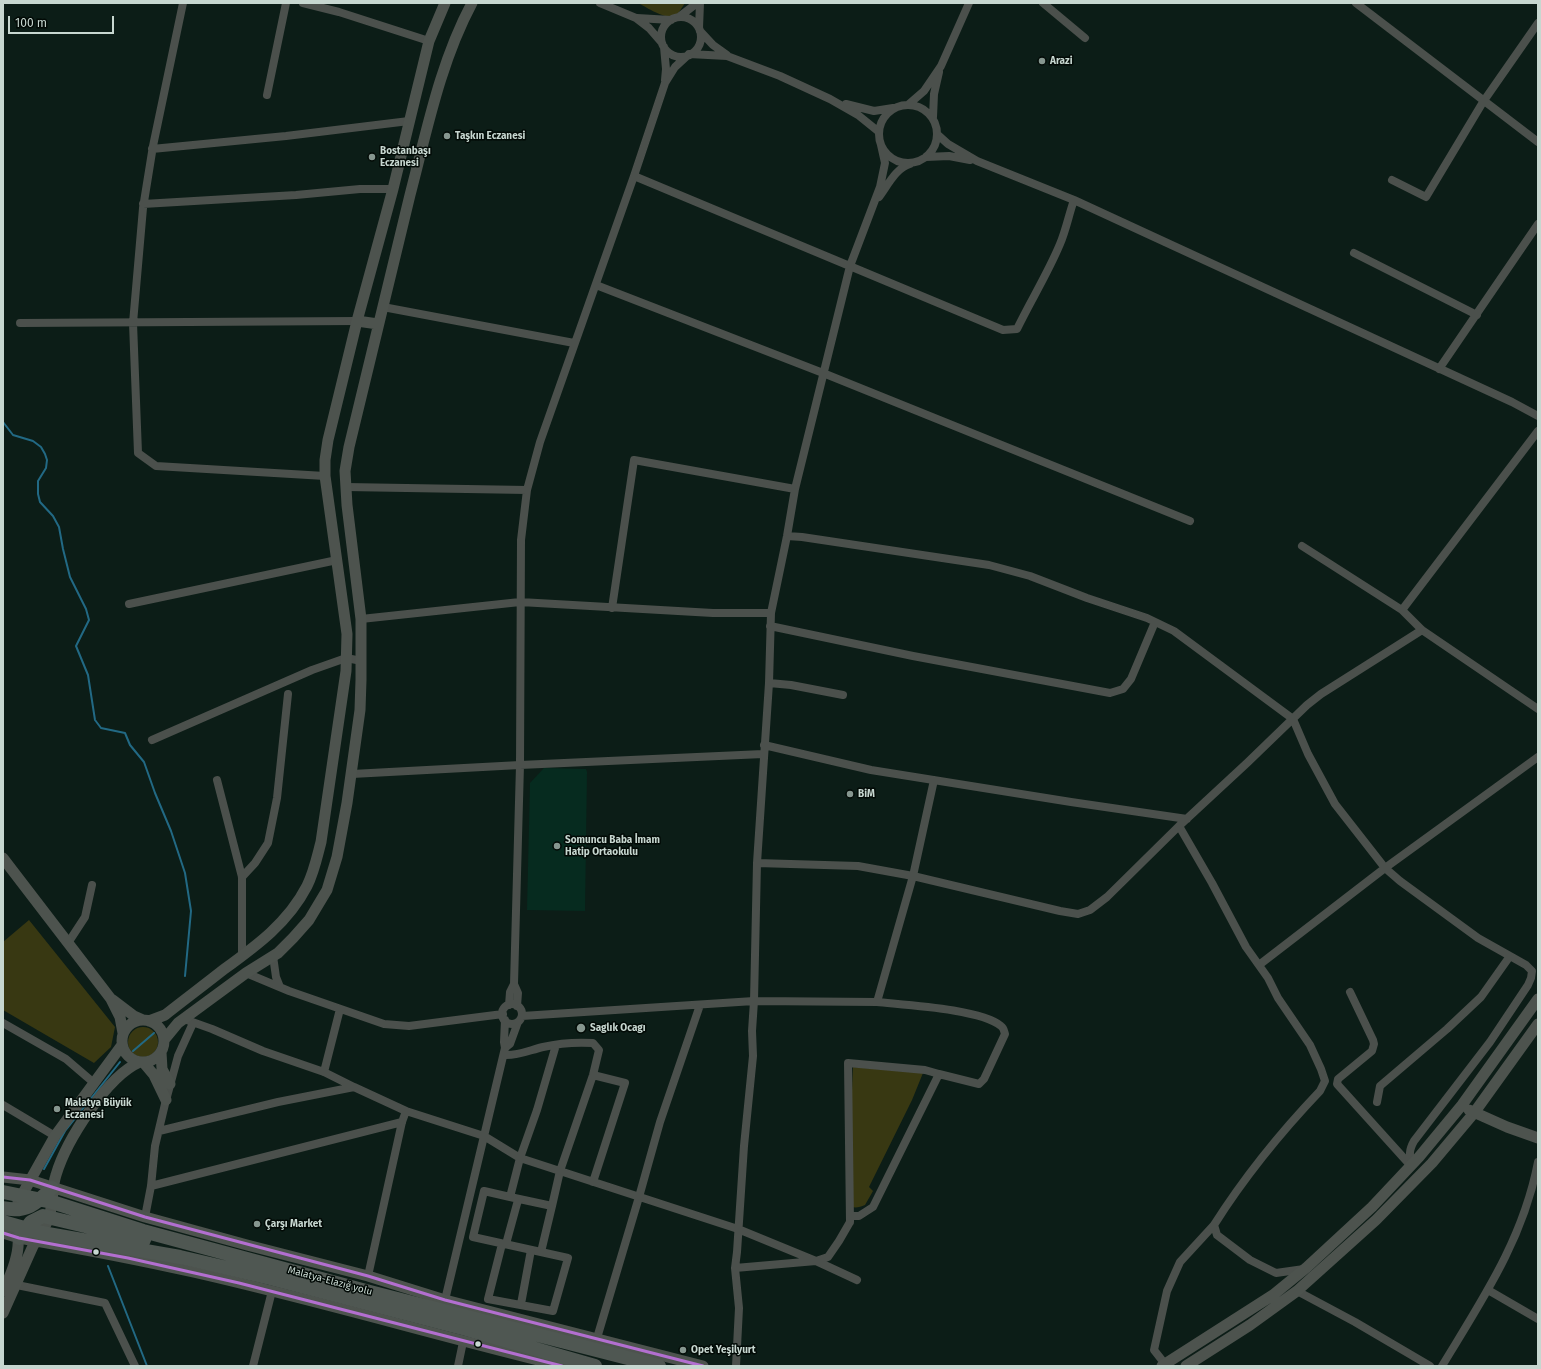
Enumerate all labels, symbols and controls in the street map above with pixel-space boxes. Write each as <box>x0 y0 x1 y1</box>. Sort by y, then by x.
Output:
scale bar <box>10 8 116 34</box>
text: 100 m <box>15 16 47 30</box>
place label: Arazi <box>1050 55 1072 67</box>
marker: Arazi <box>1037 56 1047 66</box>
place label: Taşkın Eczanesi <box>455 130 525 142</box>
marker: Taşkın Eczanesi <box>442 131 452 141</box>
place label: Bostanbaşı Eczanesi <box>380 145 431 168</box>
marker: Bostanbaşı Eczanesi <box>367 152 377 162</box>
place label: BiM <box>858 788 875 800</box>
marker: BiM <box>845 789 855 799</box>
place label: Somuncu Baba İmam Hatip Ortaokulu <box>565 834 660 858</box>
marker: Somuncu Baba İmam Hatip Ortaokulu <box>552 841 562 851</box>
marker: Saglık Ocagı <box>575 1022 587 1034</box>
place label: Saglık Ocagı <box>590 1022 646 1034</box>
place label: Malatya Büyük Eczanesi <box>65 1097 132 1120</box>
marker: Malatya Büyük Eczanesi <box>52 1104 62 1114</box>
place label: Çarşı Market <box>265 1218 322 1230</box>
marker: Çarşı Market <box>252 1219 262 1229</box>
unlabelled marker <box>91 1247 101 1257</box>
street label: Malatya-Elazığ yolu <box>286 1264 374 1298</box>
unlabelled marker <box>473 1339 483 1349</box>
place label: Opet Yeşilyurt <box>691 1344 756 1356</box>
marker: Opet Yeşilyurt <box>678 1345 688 1355</box>

